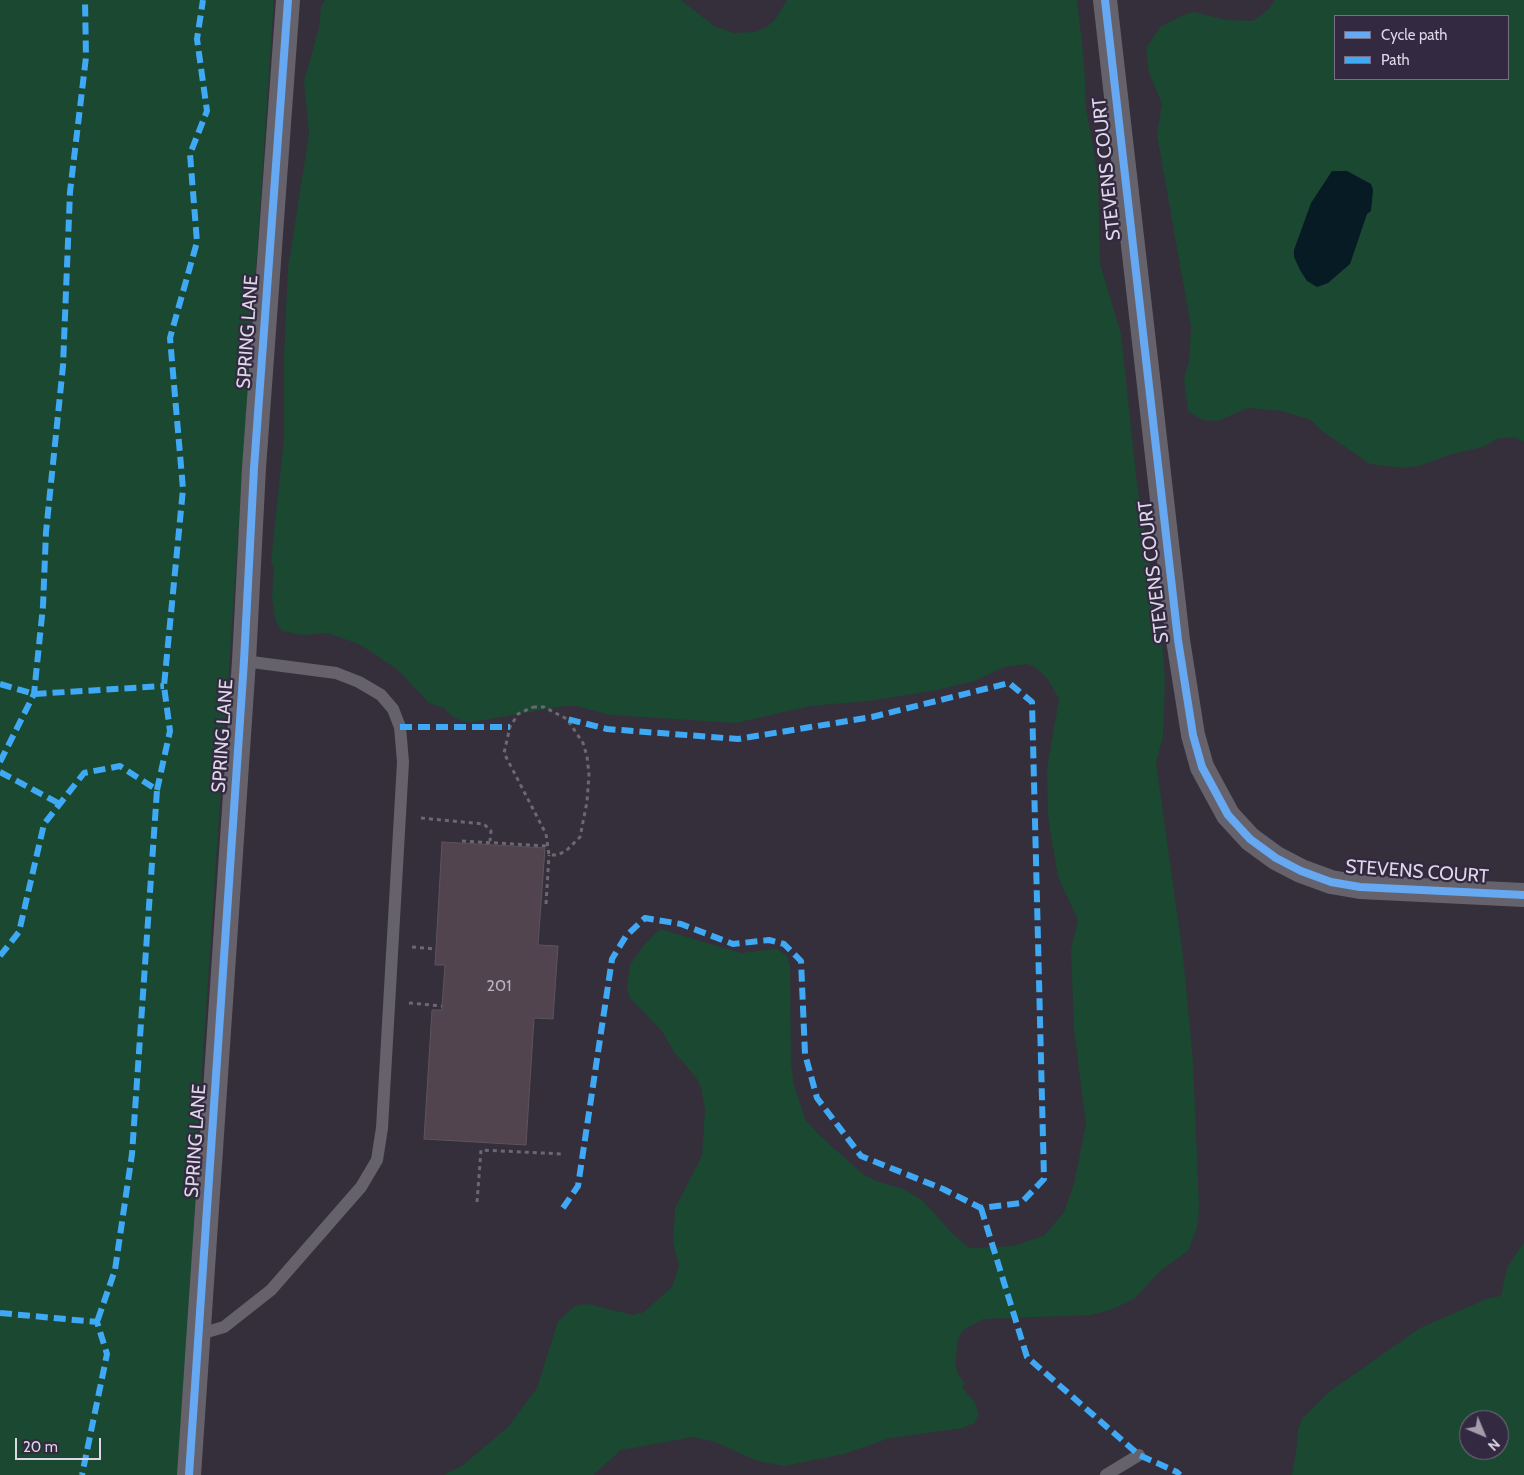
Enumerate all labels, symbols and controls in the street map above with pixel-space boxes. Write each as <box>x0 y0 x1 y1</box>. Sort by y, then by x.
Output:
legend <box>1334 15 1509 80</box>
text: Cycle path <box>1381 26 1447 44</box>
text: Path <box>1381 51 1410 69</box>
street label: STEVENS COURT <box>1088 96 1126 242</box>
street label: SPRING LANE <box>233 274 263 390</box>
street label: STEVENS COURT <box>1134 499 1174 645</box>
street label: SPRING LANE <box>208 678 238 794</box>
street label: STEVENS COURT <box>1344 856 1490 888</box>
house number: 201 <box>487 976 511 996</box>
street label: SPRING LANE <box>181 1083 211 1199</box>
north arrow <box>1459 1410 1509 1460</box>
scale bar <box>18 1428 104 1460</box>
text: N <box>1484 1435 1504 1455</box>
text: 20 m <box>23 1438 58 1456</box>

